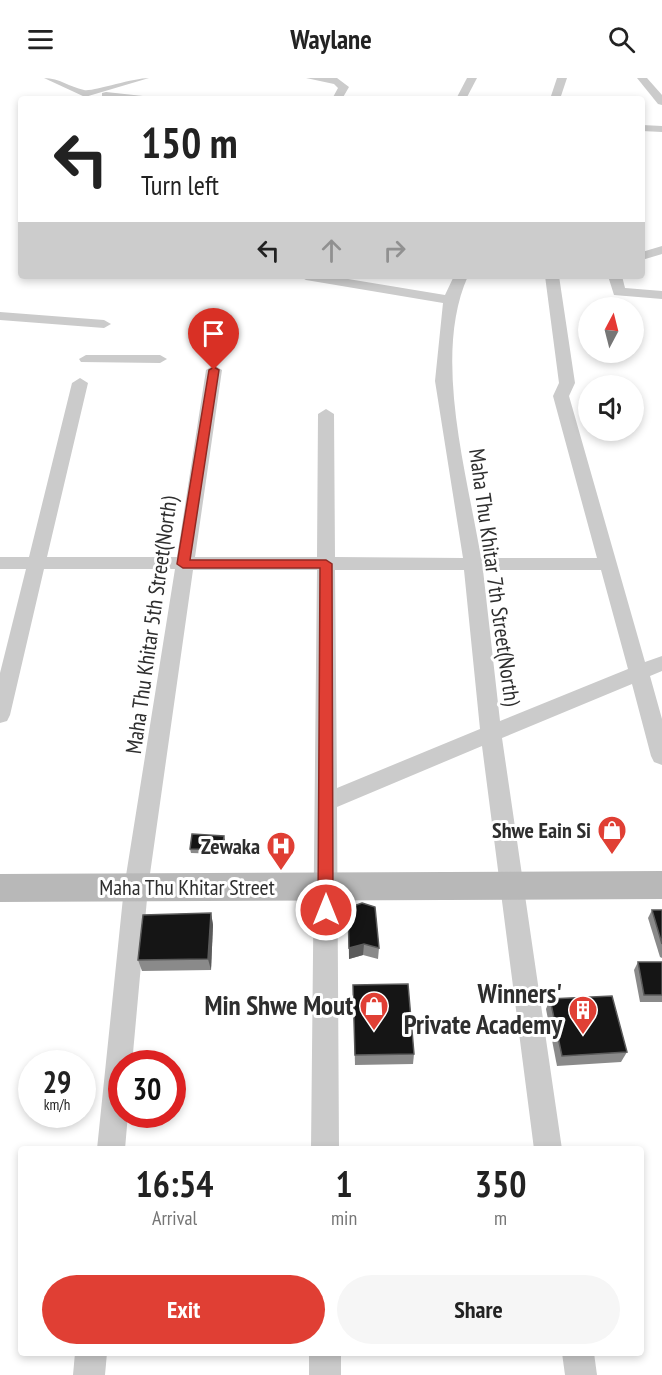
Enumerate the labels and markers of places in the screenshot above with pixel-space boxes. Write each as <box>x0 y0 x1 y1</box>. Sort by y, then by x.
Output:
pin <box>188 308 239 370</box>
shop icon: Shwe Eain Si <box>596 814 628 856</box>
place label: Shwe Eain Si <box>492 816 591 844</box>
hospital icon: Zewaka <box>265 830 297 872</box>
place label: Zewaka <box>201 832 260 860</box>
place label: Winners' Private Academy <box>404 976 563 1041</box>
place label: Min Shwe Mout <box>205 988 353 1022</box>
shop icon: Min Shwe Mout <box>358 990 390 1032</box>
building icon: Winners' Private Academy <box>567 994 599 1036</box>

